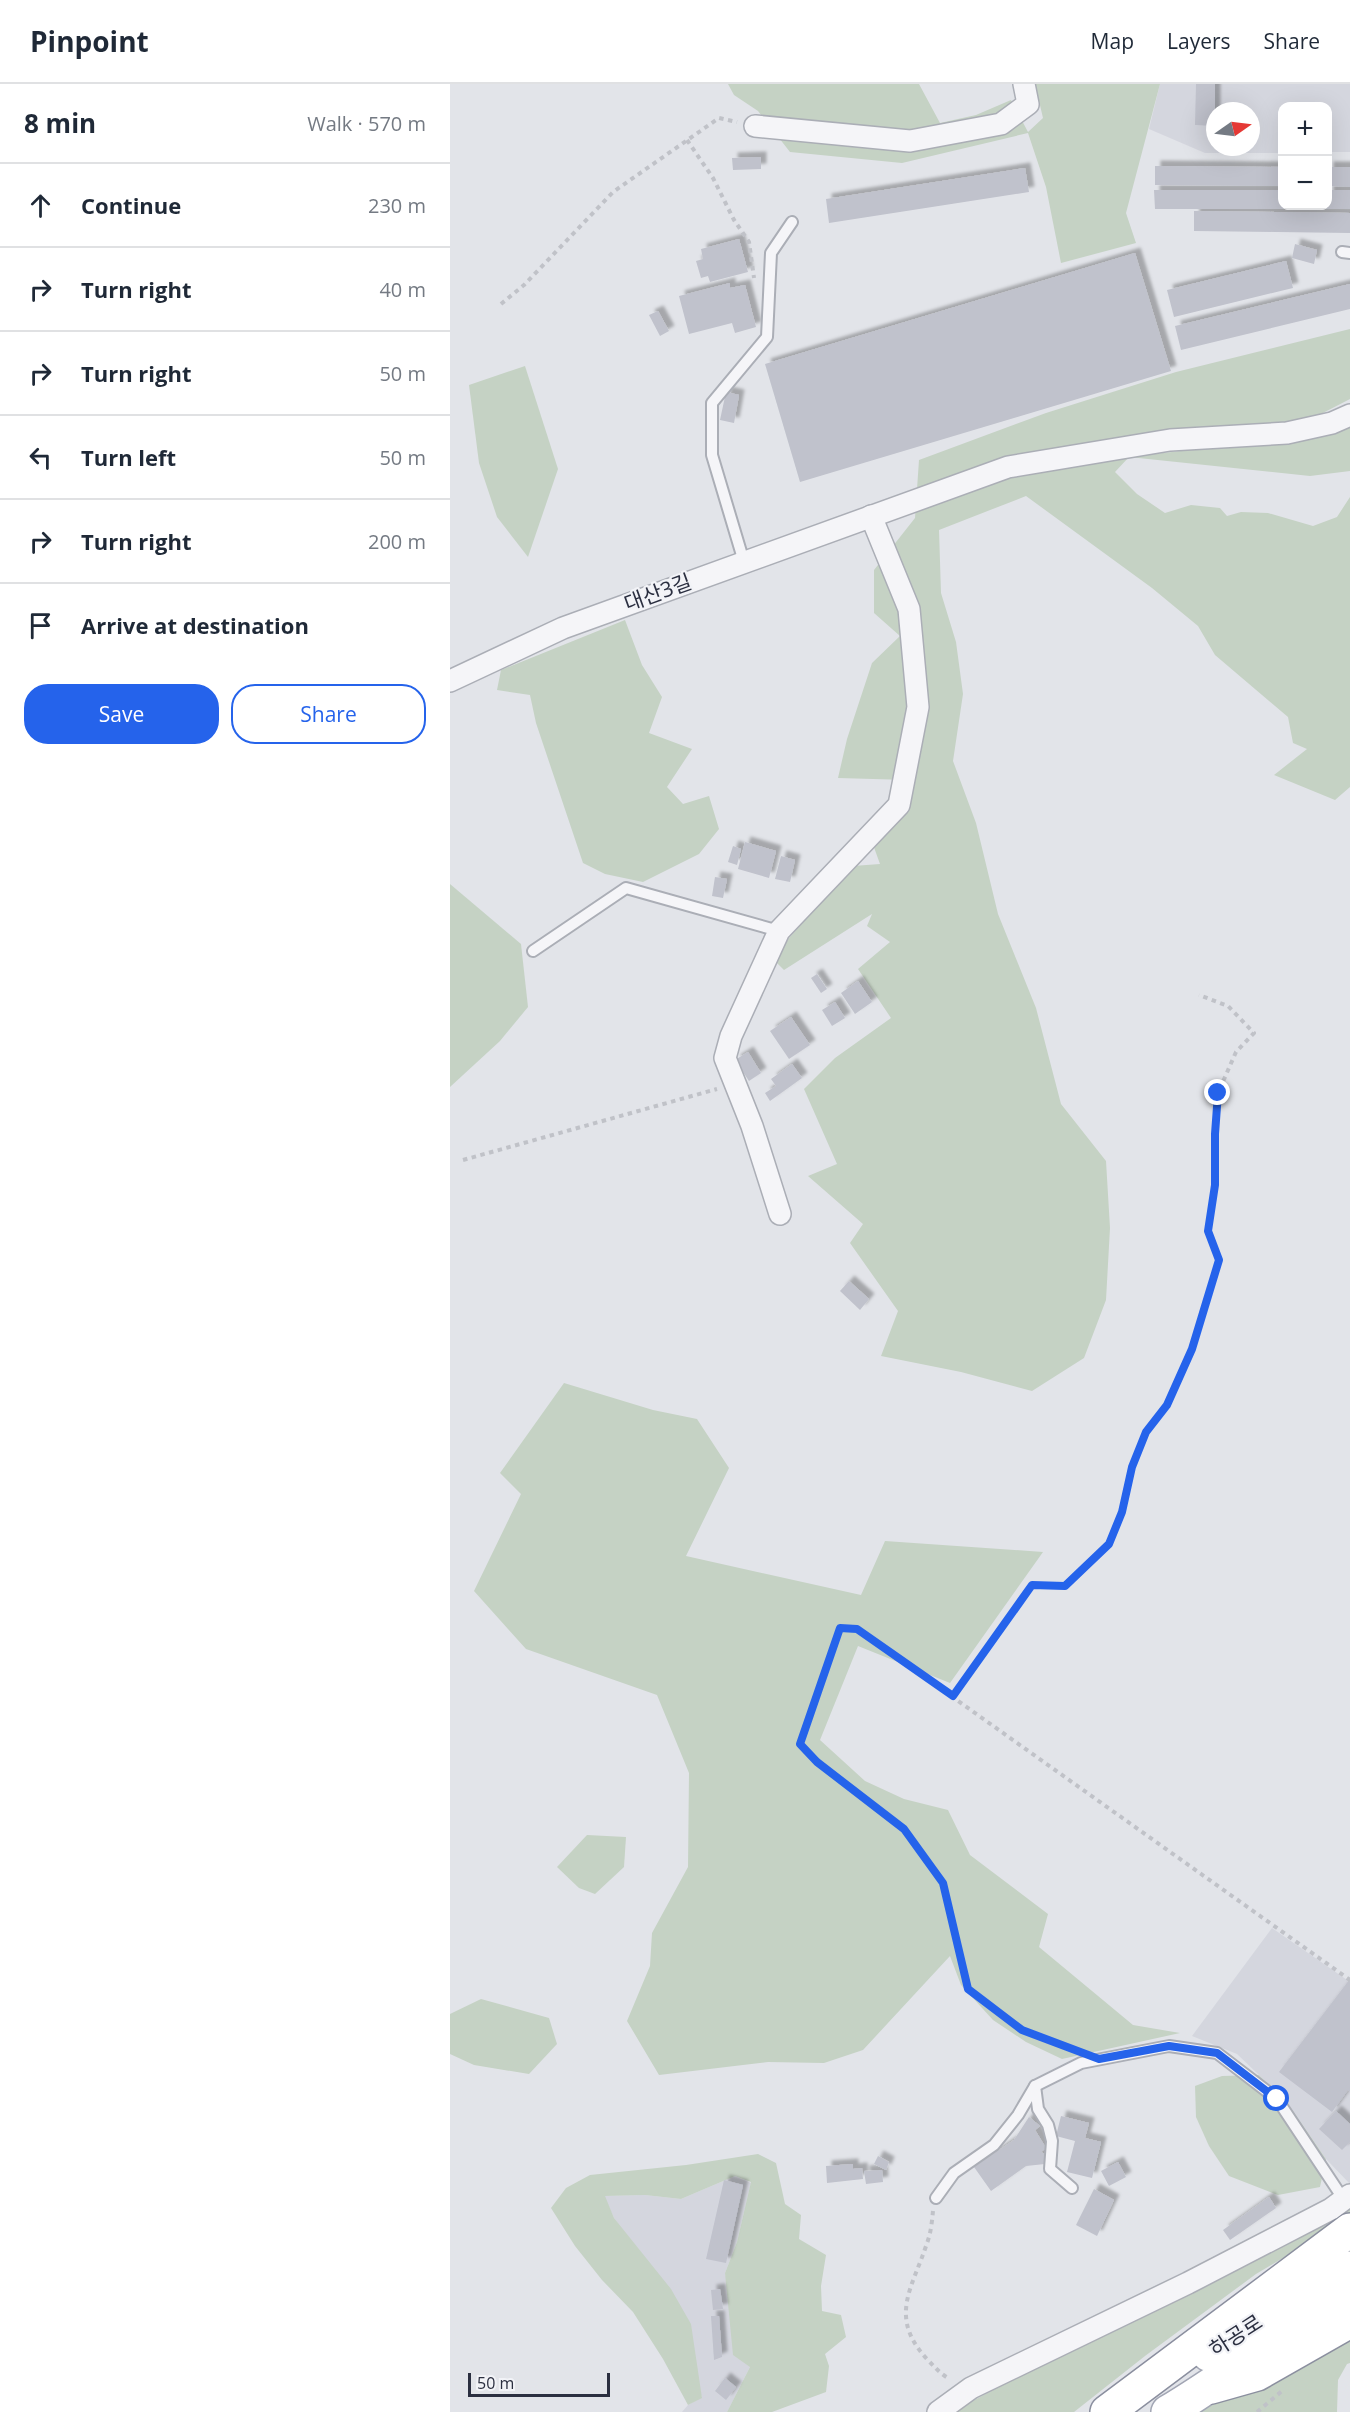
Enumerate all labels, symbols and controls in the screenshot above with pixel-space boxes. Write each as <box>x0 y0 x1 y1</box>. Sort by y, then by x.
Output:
text: Pinpoint <box>30 22 149 60</box>
text: Map <box>1091 27 1134 55</box>
text: Layers <box>1167 27 1231 55</box>
text: Share <box>1264 27 1320 55</box>
north arrow <box>1206 102 1260 156</box>
map controls <box>1278 102 1332 210</box>
button: + <box>1278 102 1332 156</box>
text: 8 min <box>24 105 96 141</box>
text: Walk · 570 m <box>307 110 426 137</box>
button: − <box>1278 156 1332 210</box>
icon: ahead <box>24 189 57 222</box>
text: Continue <box>81 190 181 220</box>
text: 230 m <box>368 192 426 219</box>
icon: right <box>24 273 57 306</box>
text: Turn right <box>81 274 192 304</box>
text: 40 m <box>379 276 426 303</box>
icon: right <box>24 357 57 390</box>
text: Turn right <box>81 358 192 388</box>
text: 50 m <box>379 360 426 387</box>
icon: left <box>24 441 57 474</box>
text: Turn left <box>81 442 176 472</box>
text: 50 m <box>379 444 426 471</box>
icon: right <box>24 525 57 558</box>
text: Turn right <box>81 526 192 556</box>
text: 200 m <box>368 528 426 555</box>
street label: 대산3길 <box>620 567 695 617</box>
icon: arrive <box>24 609 57 642</box>
text: Arrive at destination <box>81 610 309 640</box>
button: Save <box>24 684 219 744</box>
button: Share <box>231 684 426 744</box>
route end <box>1204 1079 1230 1105</box>
route start <box>1263 2085 1289 2111</box>
street label: 하공로 <box>1204 2308 1267 2363</box>
scale bar <box>468 2370 610 2398</box>
text: 50 m <box>477 2372 514 2394</box>

